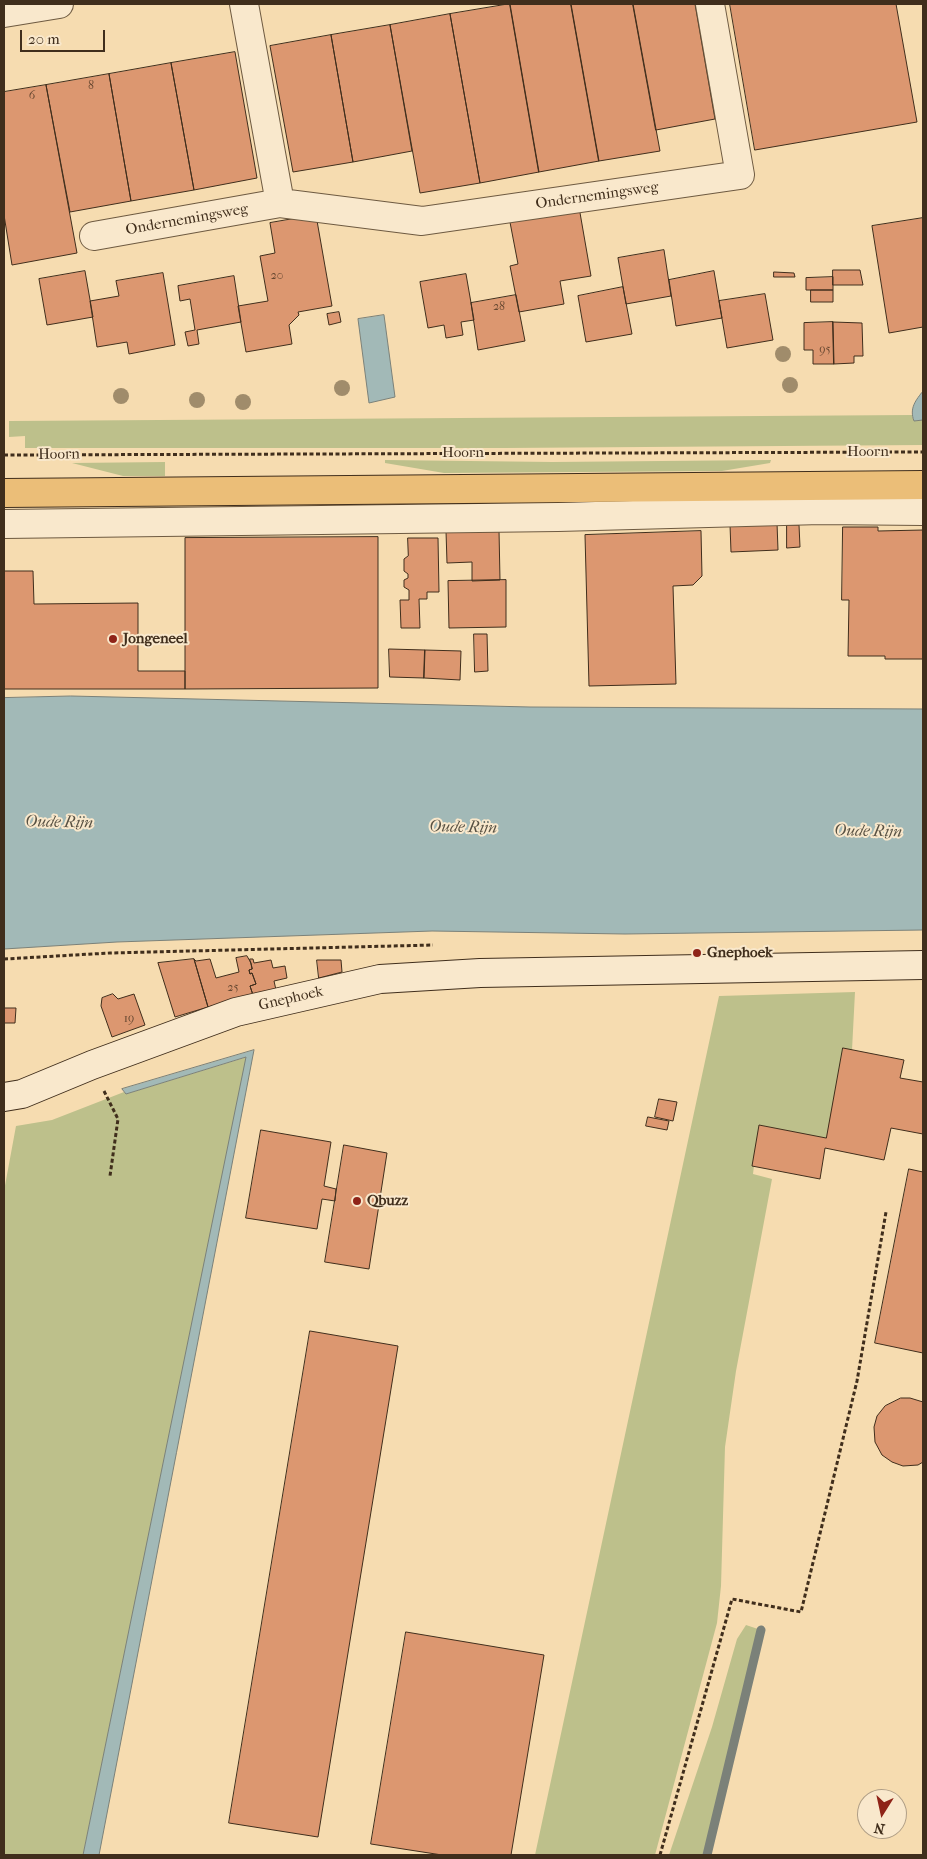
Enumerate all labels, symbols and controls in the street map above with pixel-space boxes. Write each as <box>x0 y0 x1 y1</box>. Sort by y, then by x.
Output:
scale bar <box>22 20 108 52</box>
text: 20 m <box>28 30 60 48</box>
house number: 8 <box>88 79 94 93</box>
house number: 6 <box>29 89 35 103</box>
street label: Ondernemingsweg <box>534 178 660 214</box>
street label: Ondernemingsweg <box>124 200 250 240</box>
house number: 20 <box>271 269 283 283</box>
house number: 28 <box>493 300 505 314</box>
house number: 95 <box>819 343 831 357</box>
street label: Hoorn <box>847 443 889 461</box>
street label: Hoorn <box>442 444 484 462</box>
street label: Hoorn <box>38 446 80 464</box>
place label: Jongeneel <box>123 630 188 648</box>
marker: Jongeneel <box>107 633 119 645</box>
water label: Oude Rijn <box>25 813 93 833</box>
water label: Oude Rijn <box>429 818 497 838</box>
water label: Oude Rijn <box>834 822 902 842</box>
place label: Gnephoek <box>707 944 773 962</box>
marker: Gnephoek <box>691 947 703 959</box>
house number: 25 <box>227 981 239 995</box>
street label: Gnephoek <box>257 983 325 1015</box>
house number: 19 <box>124 1012 134 1026</box>
place label: Qbuzz <box>367 1192 408 1210</box>
marker: Qbuzz <box>351 1195 363 1207</box>
north arrow <box>857 1789 907 1839</box>
text: N <box>873 1819 886 1838</box>

